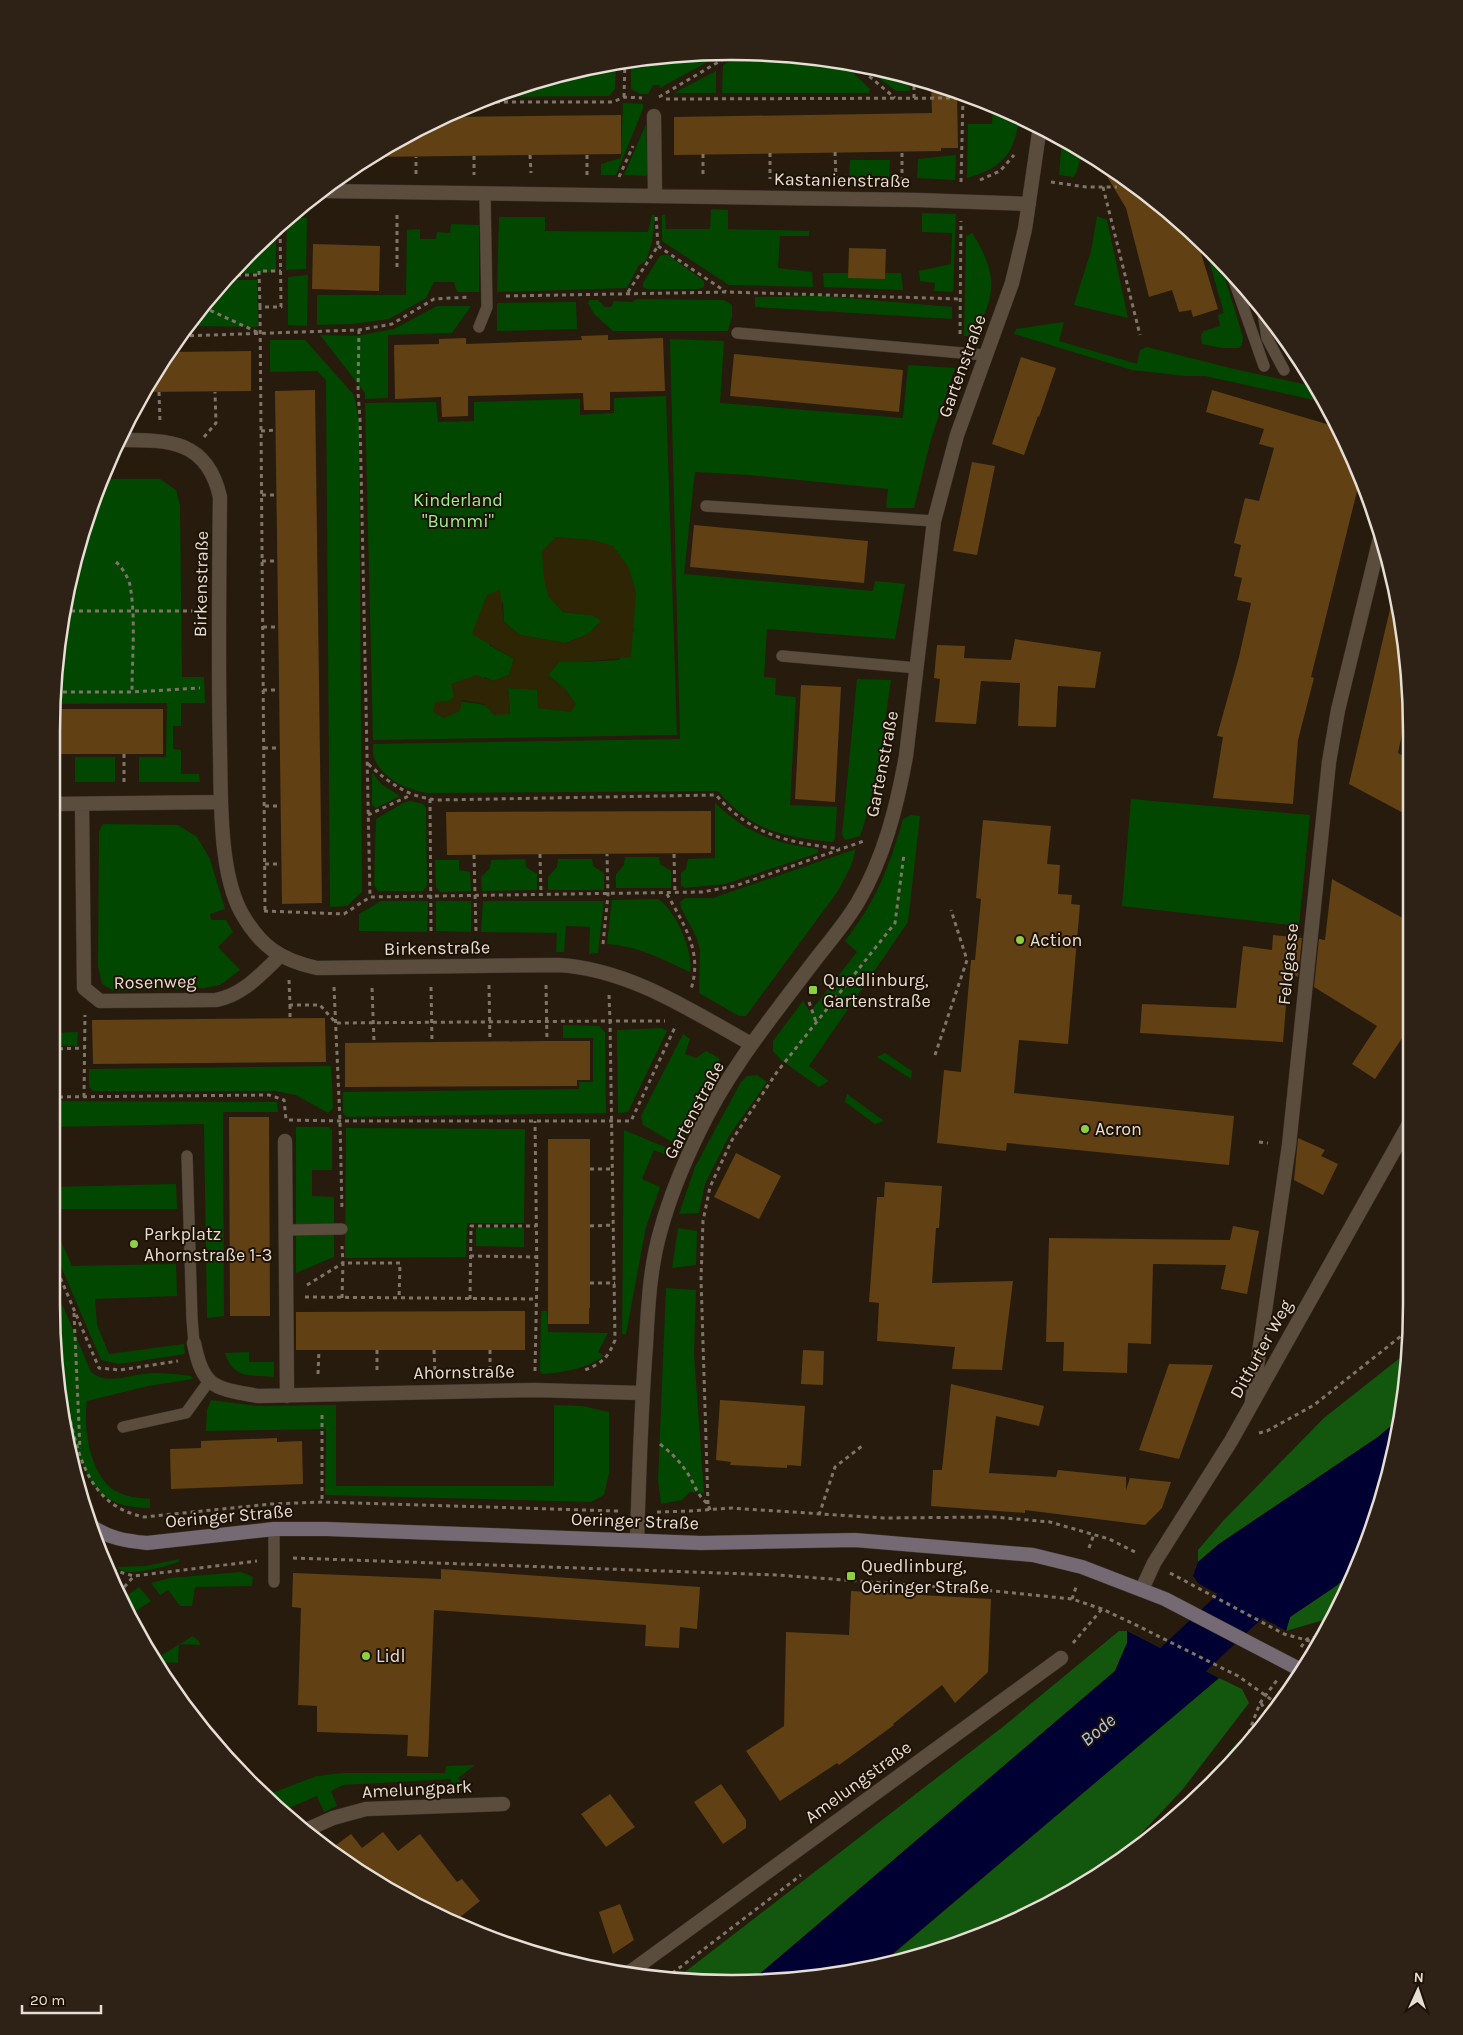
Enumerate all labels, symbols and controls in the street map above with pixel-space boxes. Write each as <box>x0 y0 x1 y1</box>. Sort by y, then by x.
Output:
street label: Kastanienstraße <box>774 168 910 192</box>
street label: Gartenstraße <box>933 312 991 420</box>
park label: Kinderland "Bummi" <box>413 489 503 532</box>
street label: Birkenstraße <box>189 531 213 637</box>
street label: Gartenstraße <box>861 709 903 819</box>
street label: Feldgasse <box>1273 922 1303 1006</box>
place label: Action <box>1030 929 1082 951</box>
marker: Action <box>1014 934 1026 946</box>
street label: Birkenstraße <box>384 936 490 960</box>
place label: Quedlinburg, Gartenstraße <box>823 969 931 1012</box>
street label: Rosenweg <box>113 970 197 994</box>
marker: Quedlinburg, Gartenstraße <box>807 984 819 996</box>
street label: Gartenstraße <box>659 1057 729 1163</box>
place label: Acron <box>1095 1118 1142 1140</box>
marker: Acron <box>1079 1123 1091 1135</box>
place label: Parkplatz Ahornstraße 1-3 <box>144 1223 272 1266</box>
marker: Parkplatz Ahornstraße 1-3 <box>128 1238 140 1250</box>
street label: Ditfurter Weg <box>1225 1296 1297 1402</box>
street label: Ahornstraße <box>413 1360 515 1384</box>
street label: Oeringer Straße <box>164 1499 294 1533</box>
street label: Oeringer Straße <box>571 1508 699 1534</box>
place label: Quedlinburg, Oeringer Straße <box>861 1555 989 1598</box>
marker: Quedlinburg, Oeringer Straße <box>845 1570 857 1582</box>
place label: Lidl <box>376 1645 405 1667</box>
marker: Lidl <box>360 1650 372 1662</box>
water label: Bode <box>1076 1709 1120 1751</box>
street label: Amelungstraße <box>800 1736 916 1828</box>
street label: Amelungpark <box>361 1775 473 1803</box>
north arrow <box>1393 1965 1443 2015</box>
text: N <box>1413 1969 1424 1986</box>
scale bar <box>22 1982 101 2014</box>
text: 20 m <box>30 1991 65 2009</box>

